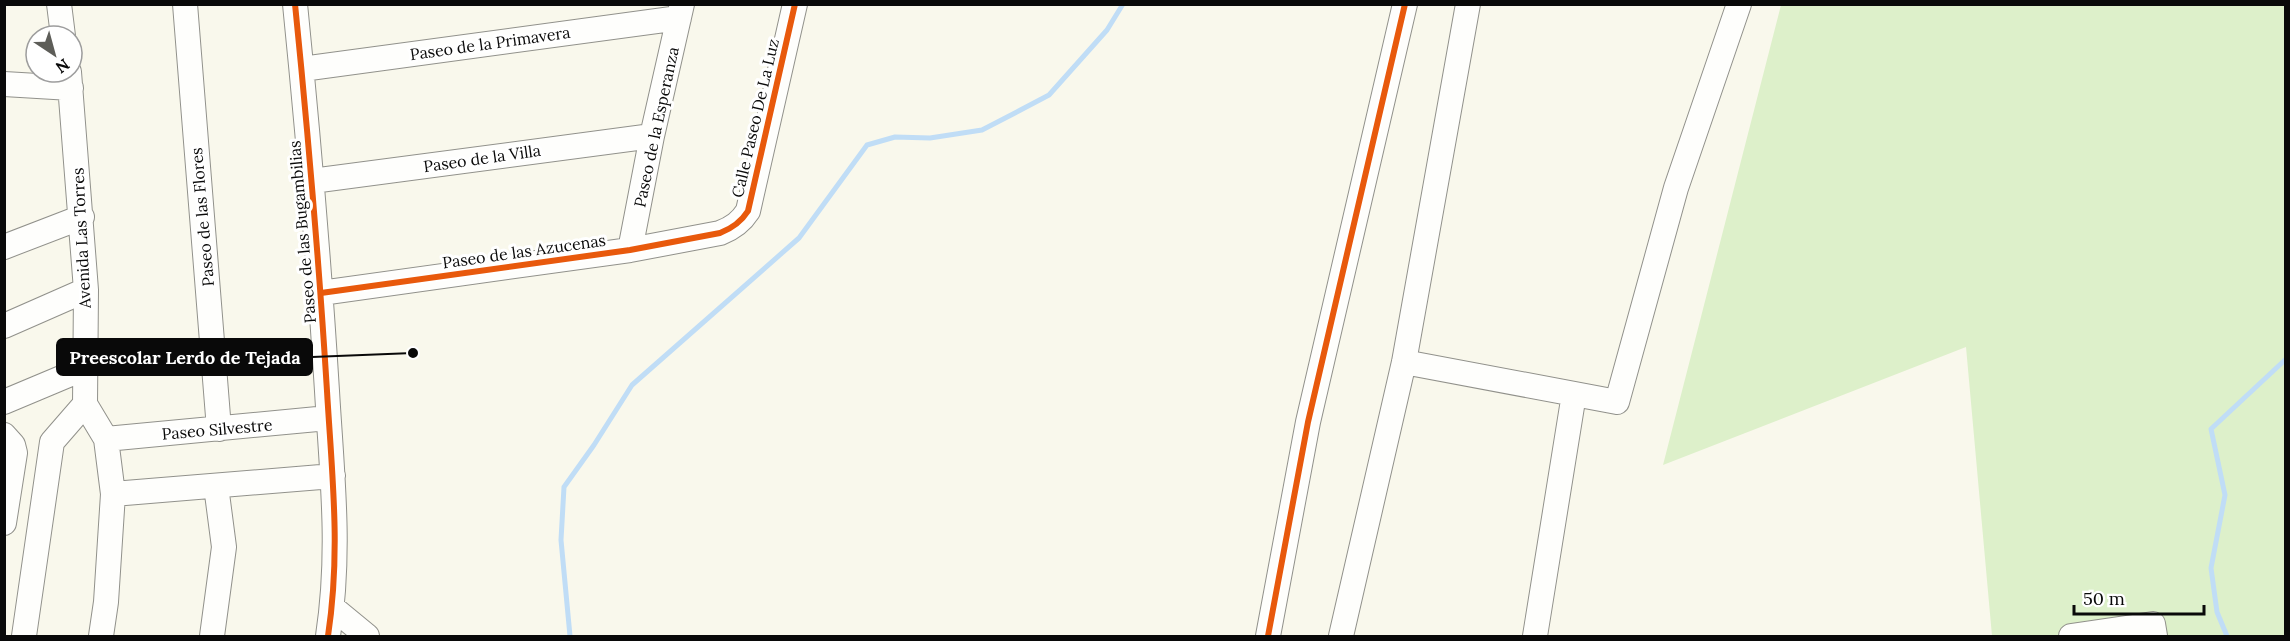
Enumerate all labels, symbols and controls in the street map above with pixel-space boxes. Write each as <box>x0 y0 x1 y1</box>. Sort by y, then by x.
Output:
street label: Paseo de la Primavera <box>408 22 572 64</box>
north arrow <box>24 24 84 84</box>
street label: Calle Paseo De La Luz <box>727 37 783 199</box>
street label: Paseo de la Esperanza <box>629 45 683 209</box>
text: N <box>52 54 74 78</box>
street label: Paseo de las Bugambilias <box>284 140 320 324</box>
street label: Paseo de la Villa <box>422 140 542 176</box>
street label: Paseo de las Flores <box>186 147 218 287</box>
street label: Avenida Las Torres <box>67 167 95 310</box>
street label: Paseo de las Azucenas <box>441 230 607 272</box>
callout: Preescolar Lerdo de Tejada <box>57 339 312 375</box>
text: Preescolar Lerdo de Tejada <box>69 346 301 369</box>
street label: Paseo Silvestre <box>161 414 273 444</box>
scale bar <box>2074 578 2204 616</box>
text: 50 m <box>2083 587 2125 610</box>

